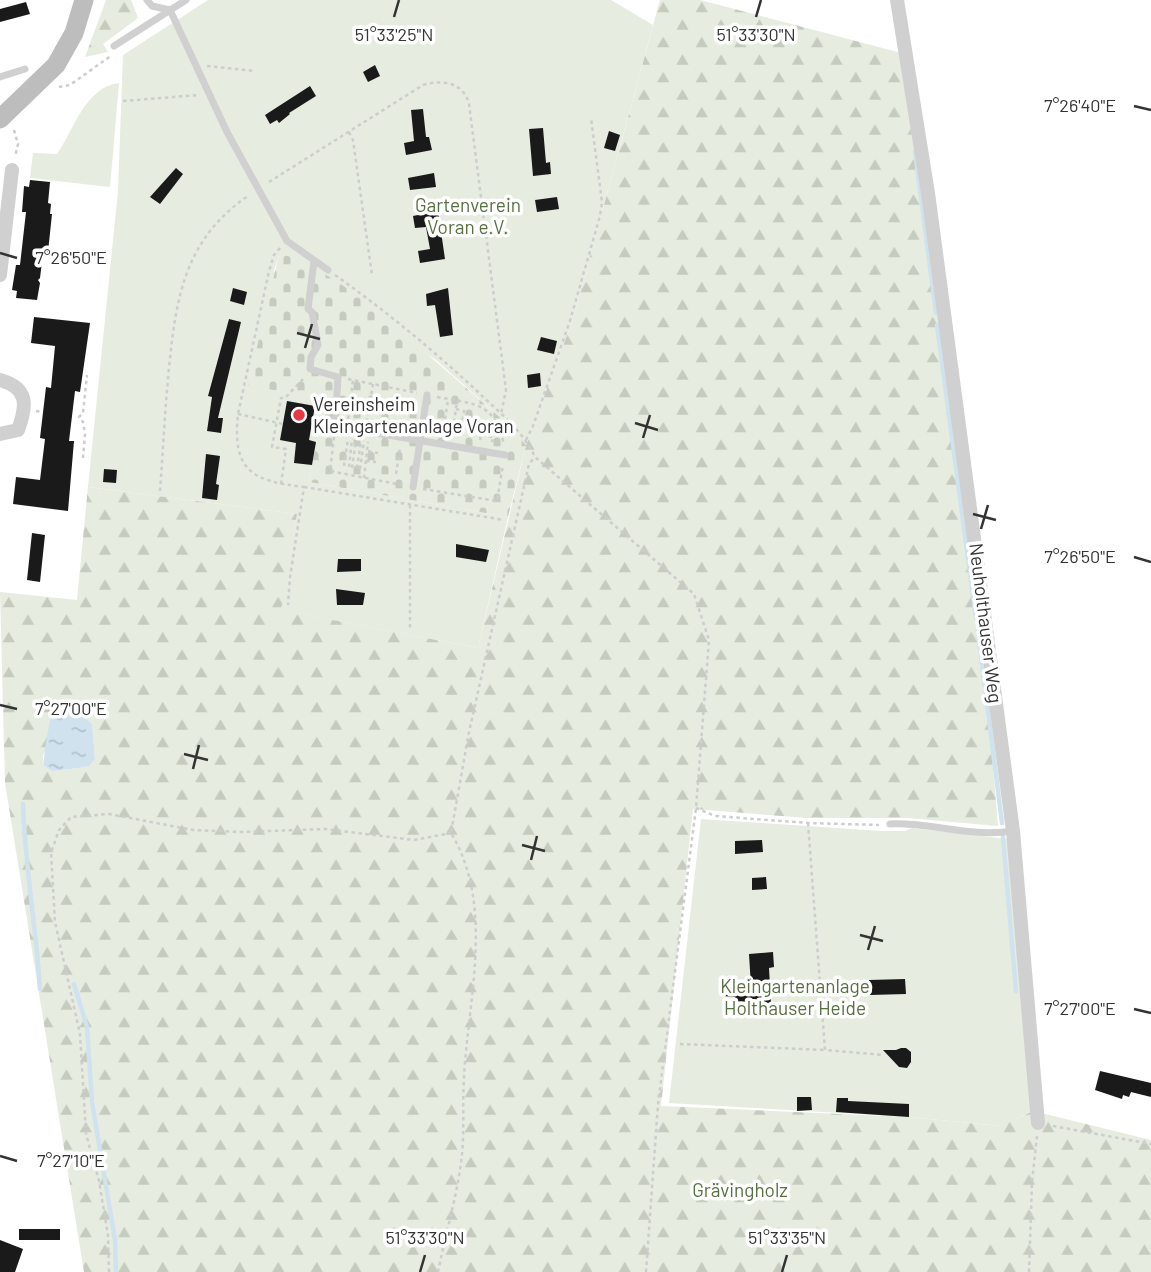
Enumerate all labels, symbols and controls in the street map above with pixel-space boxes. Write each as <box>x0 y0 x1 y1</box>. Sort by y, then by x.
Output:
text: 51°33'25"N <box>355 23 433 45</box>
text: 51°33'30"N <box>716 23 796 45</box>
text: 7°26'40"E <box>1044 94 1116 116</box>
park label: Gartenverein Voran e.V. <box>415 193 521 238</box>
text: 7°26'50"E <box>35 246 107 268</box>
place label: Vereinsheim Kleingartenanlage Voran <box>313 392 514 437</box>
marker: Vereinsheim Kleingartenanlage Voran <box>291 407 307 423</box>
street label: Neuholthauser Weg <box>965 542 1008 704</box>
text: 7°26'50"E <box>1044 545 1116 567</box>
text: 7°27'00"E <box>35 697 107 719</box>
park label: Kleingartenanlage Holthauser Heide <box>720 974 870 1019</box>
text: 7°27'00"E <box>1044 997 1116 1019</box>
text: 7°27'10"E <box>37 1149 105 1171</box>
park label: Grävingholz <box>692 1178 788 1201</box>
text: 51°33'30"N <box>385 1226 465 1248</box>
text: 51°33'35"N <box>748 1226 826 1248</box>

